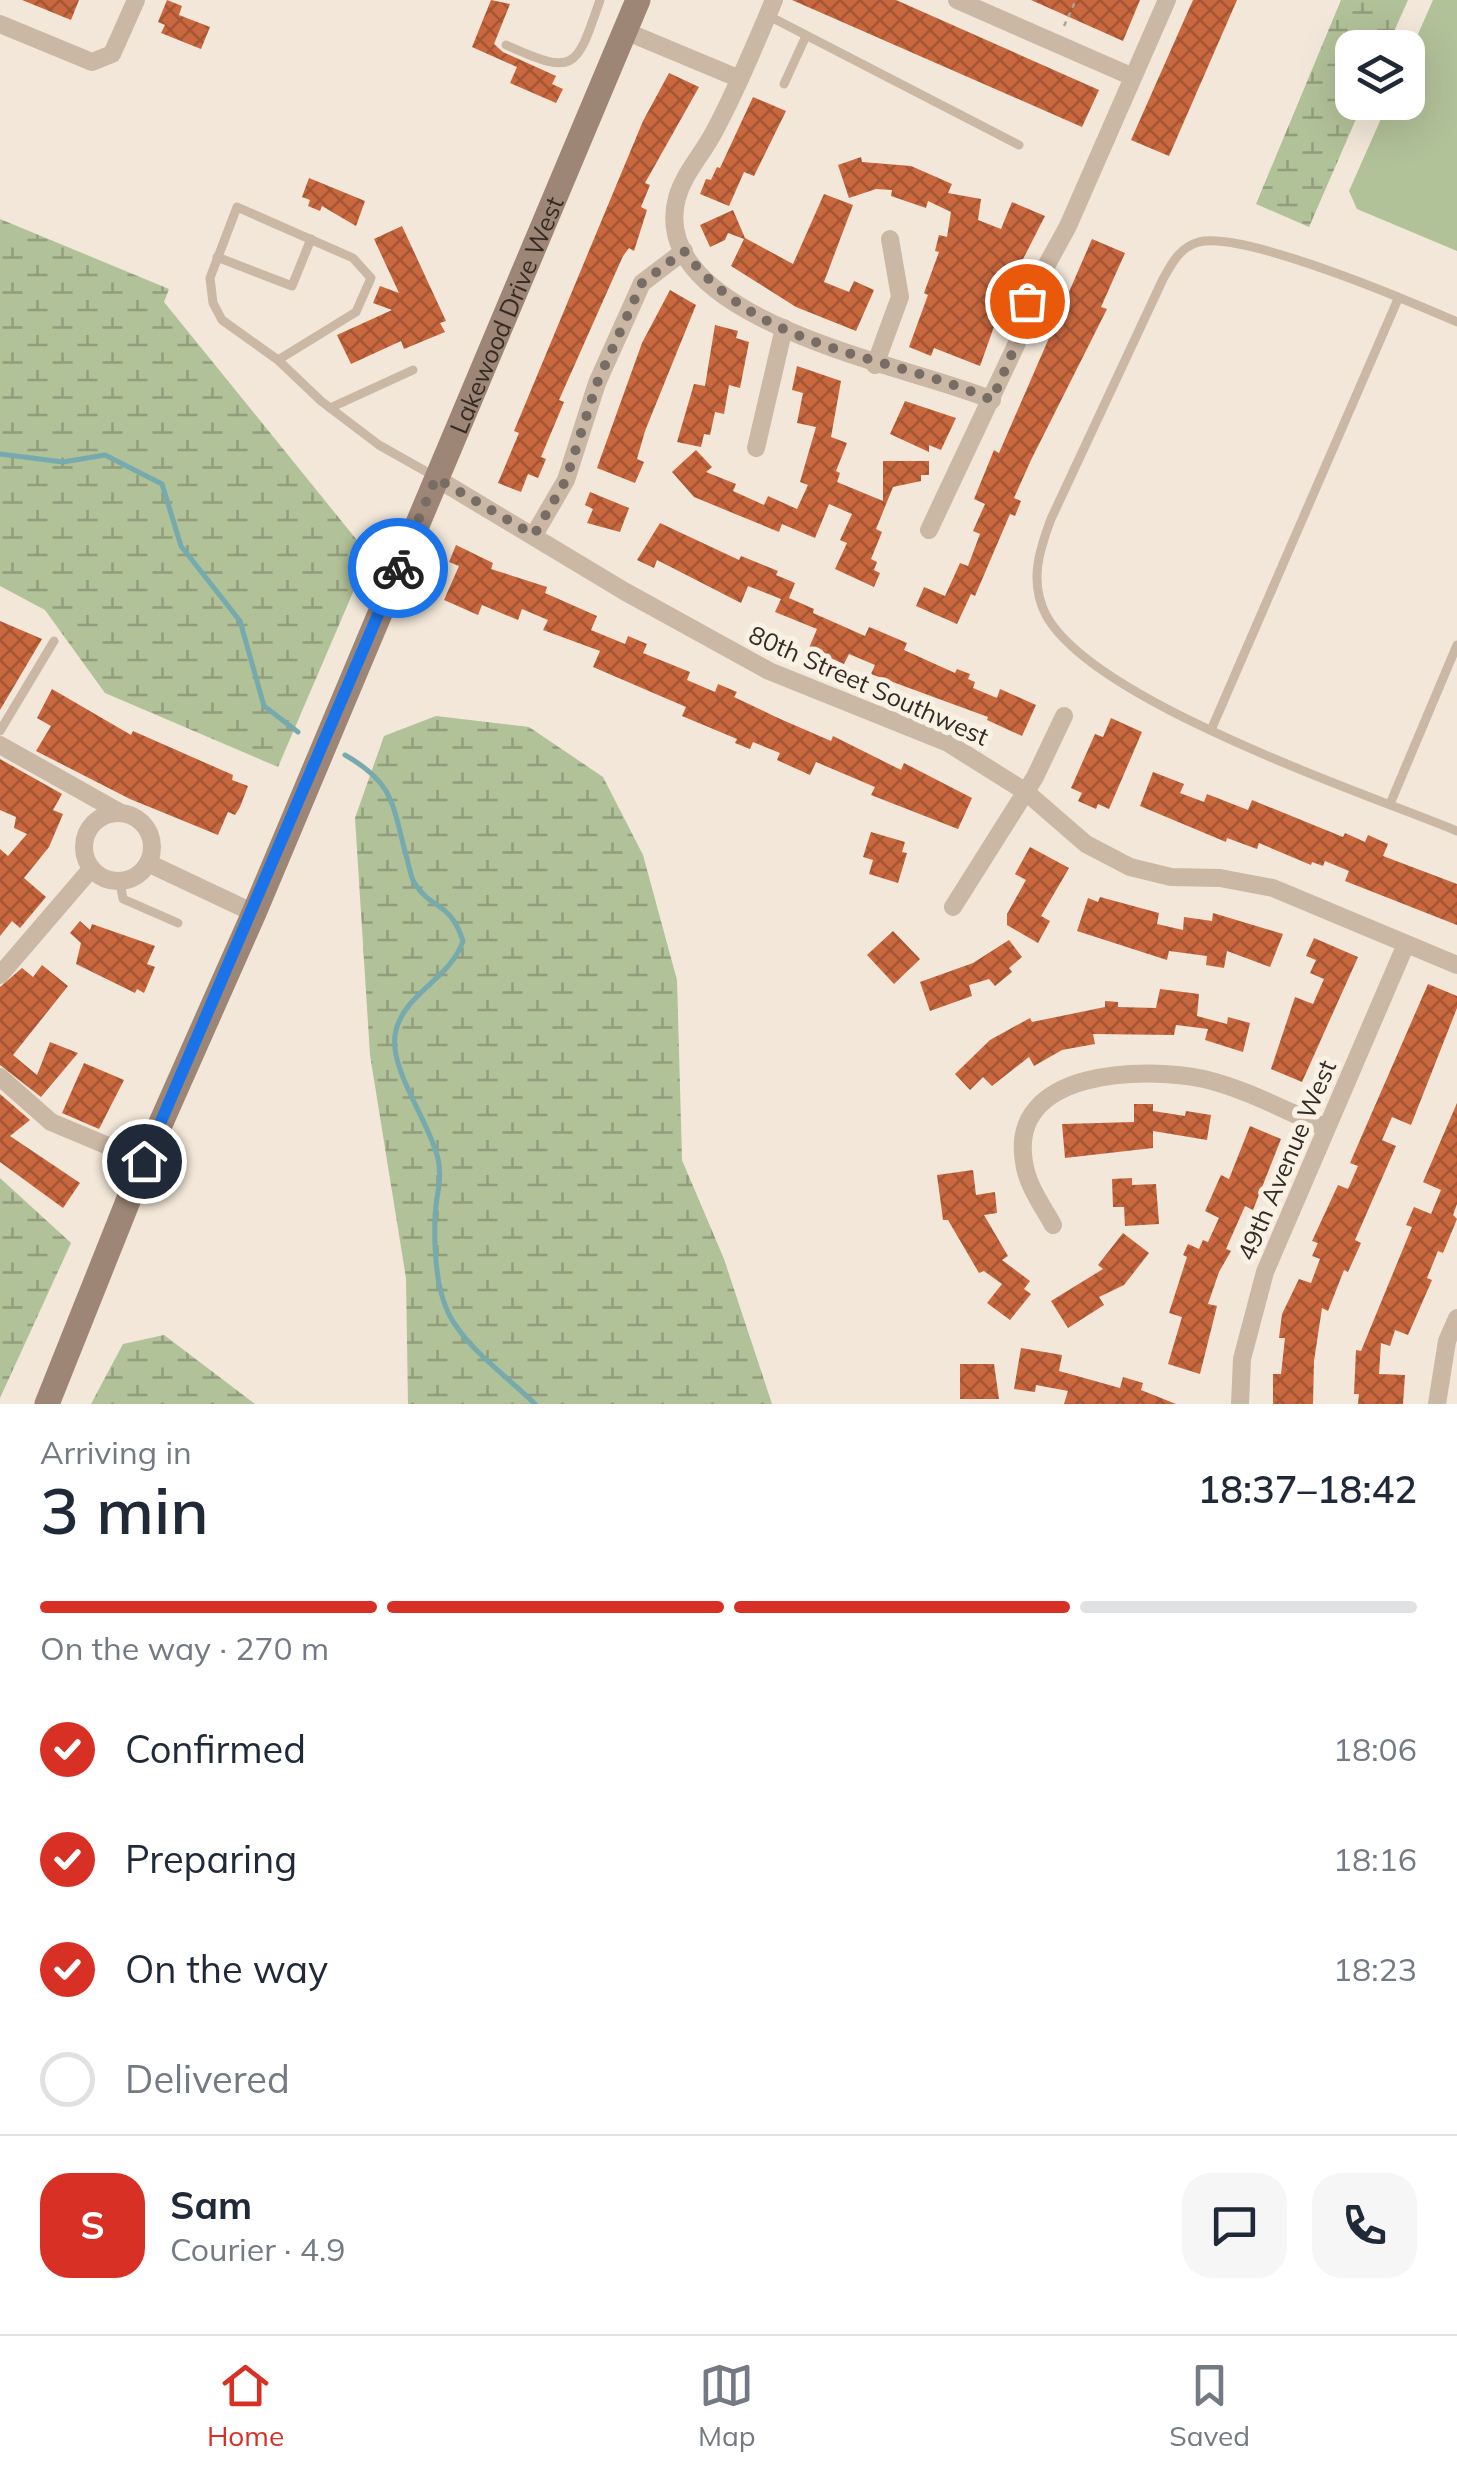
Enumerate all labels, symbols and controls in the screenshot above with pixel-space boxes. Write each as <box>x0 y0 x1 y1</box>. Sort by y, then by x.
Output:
map controls <box>1335 30 1425 120</box>
button: layers <box>1335 30 1425 120</box>
street label: Lakewood Drive West <box>442 191 569 438</box>
pin <box>985 259 1070 344</box>
icon: bag <box>1000 274 1055 329</box>
courier <box>348 518 448 618</box>
icon: bike <box>371 541 426 596</box>
street label: 80th Street Southwest <box>744 618 994 752</box>
street label: 49th Avenue West <box>1230 1055 1342 1265</box>
pin <box>102 1119 187 1204</box>
icon: home <box>117 1134 172 1189</box>
text: Arriving in <box>40 1432 192 1472</box>
text: 18:37–18:42 <box>1197 1465 1417 1513</box>
text: 3 min <box>40 1469 209 1550</box>
text: On the way · 270 m <box>40 1628 329 1668</box>
icon: check <box>40 1722 95 1777</box>
text: Confirmed <box>125 1725 306 1773</box>
text: 18:06 <box>1333 1729 1417 1769</box>
icon: check <box>40 1832 95 1887</box>
text: Preparing <box>125 1835 297 1883</box>
text: 18:16 <box>1333 1839 1417 1879</box>
icon: check <box>40 1942 95 1997</box>
text: On the way <box>125 1945 328 1993</box>
text: 18:23 <box>1333 1949 1417 1989</box>
text: Delivered <box>125 2055 290 2103</box>
button: chat <box>1182 2173 1287 2278</box>
button: phone <box>1312 2173 1417 2278</box>
text: Sam <box>170 2181 252 2229</box>
text: S <box>80 2201 105 2249</box>
text: Courier · 4.9 <box>170 2229 346 2269</box>
tab: Home <box>207 2358 284 2453</box>
tab: Map <box>698 2358 756 2453</box>
tab: Saved <box>1169 2358 1250 2453</box>

